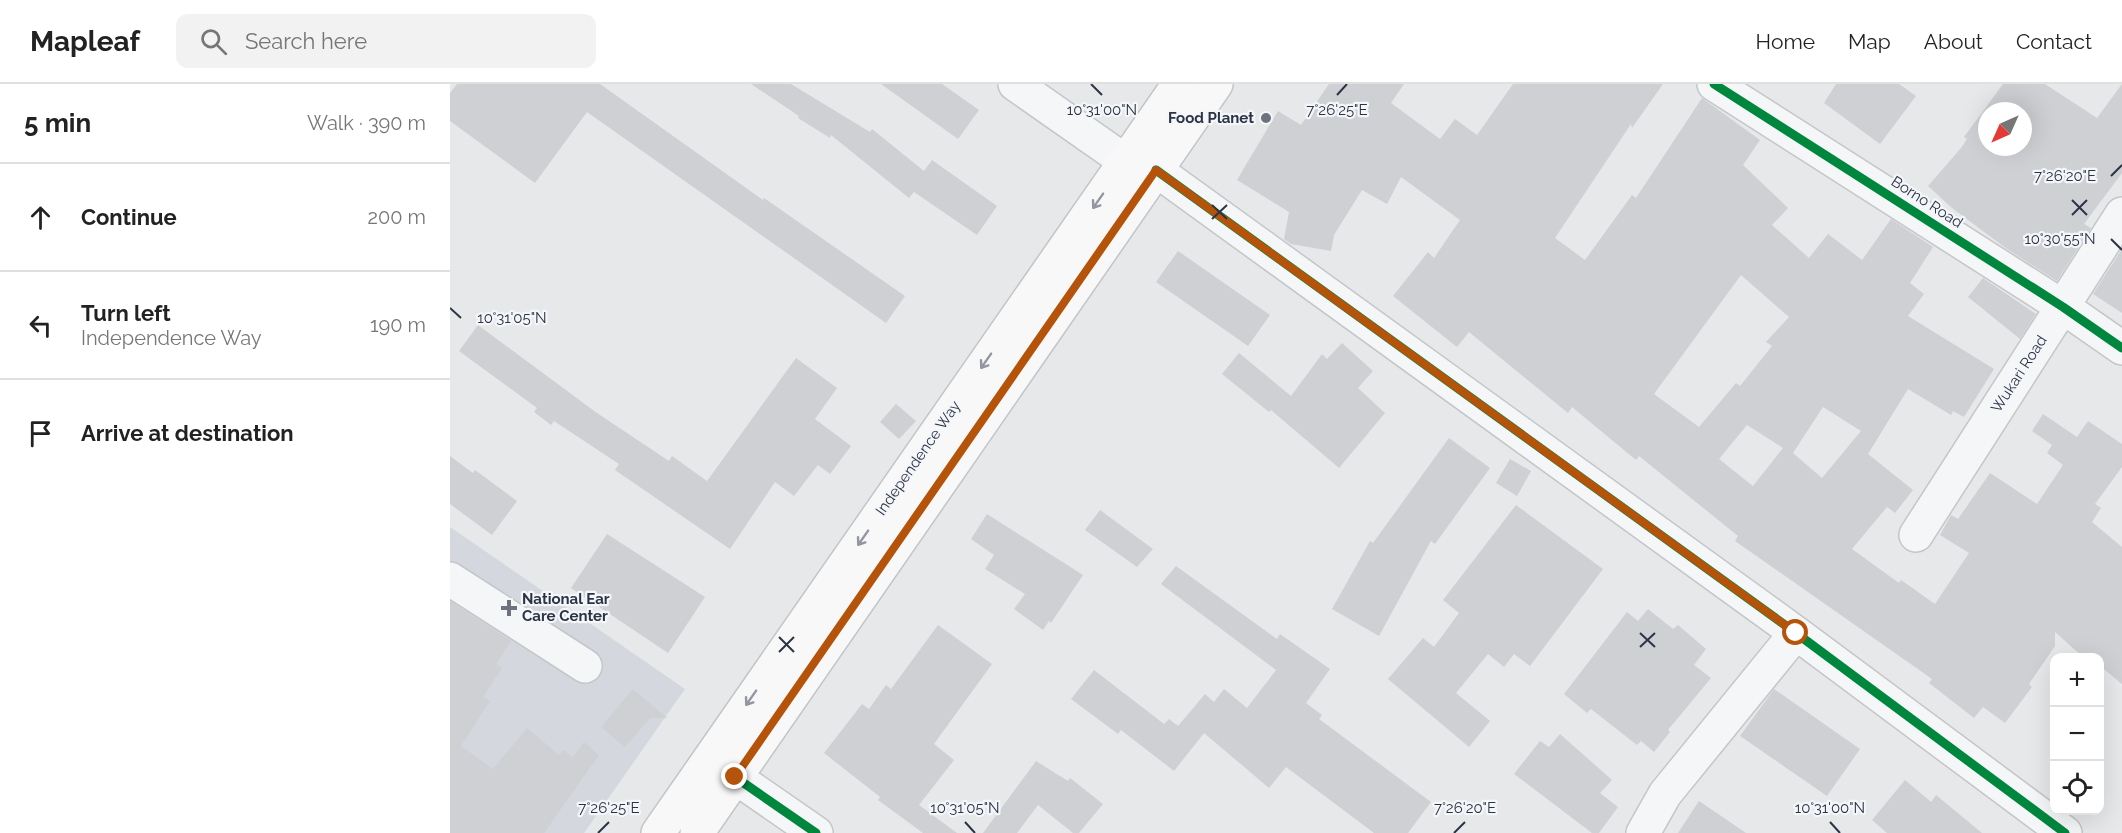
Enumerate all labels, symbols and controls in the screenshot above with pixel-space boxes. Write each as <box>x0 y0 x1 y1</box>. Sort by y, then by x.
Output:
search box <box>176 14 596 68</box>
text: Mapleaf <box>30 25 140 58</box>
icon: search <box>197 25 230 58</box>
text: Search here <box>245 28 367 54</box>
text: Home <box>1756 29 1815 54</box>
text: Map <box>1848 29 1891 54</box>
text: About <box>1924 29 1983 54</box>
text: Contact <box>2016 29 2092 54</box>
text: 10°31'00"N <box>1067 101 1137 119</box>
text: 7°26'25"E <box>1306 101 1368 119</box>
north arrow <box>1978 102 2032 156</box>
text: 5 min <box>24 108 91 138</box>
place label: Food Planet <box>1168 109 1254 127</box>
text: Walk · 390 m <box>307 111 426 135</box>
marker: Food Planet <box>1259 111 1273 125</box>
text: 7°26'20"E <box>2034 167 2096 185</box>
street label: Borno Road <box>1888 172 1966 232</box>
one-way arrow <box>1092 192 1104 209</box>
icon: ahead <box>24 201 57 234</box>
text: Continue <box>81 204 177 230</box>
text: 200 m <box>368 205 426 229</box>
text: 10°30'55"N <box>2024 230 2096 248</box>
text: Turn left <box>81 300 171 326</box>
icon: left <box>24 309 57 342</box>
text: 10°31'05"N <box>477 309 547 327</box>
text: 190 m <box>370 313 426 337</box>
text: Independence Way <box>81 326 262 350</box>
street label: Wukari Road <box>1987 332 2051 416</box>
one-way arrow <box>980 352 992 369</box>
street label: Independence Way <box>872 397 964 519</box>
icon: arrive <box>24 417 57 450</box>
text: Arrive at destination <box>81 420 294 446</box>
one-way arrow <box>857 529 869 546</box>
place label: National Ear Care Center <box>522 590 610 625</box>
marker: National Ear Care Center <box>500 599 518 617</box>
route start <box>1782 619 1808 645</box>
map controls <box>2050 653 2104 815</box>
button: + <box>2050 653 2104 707</box>
one-way arrow <box>745 689 757 706</box>
button: − <box>2050 707 2104 761</box>
button: locate <box>2050 761 2104 815</box>
route end <box>721 763 747 789</box>
text: 7°26'25"E <box>578 799 640 817</box>
text: 10°31'05"N <box>930 799 1000 817</box>
text: 7°26'20"E <box>1434 799 1496 817</box>
text: 10°31'00"N <box>1795 799 1865 817</box>

